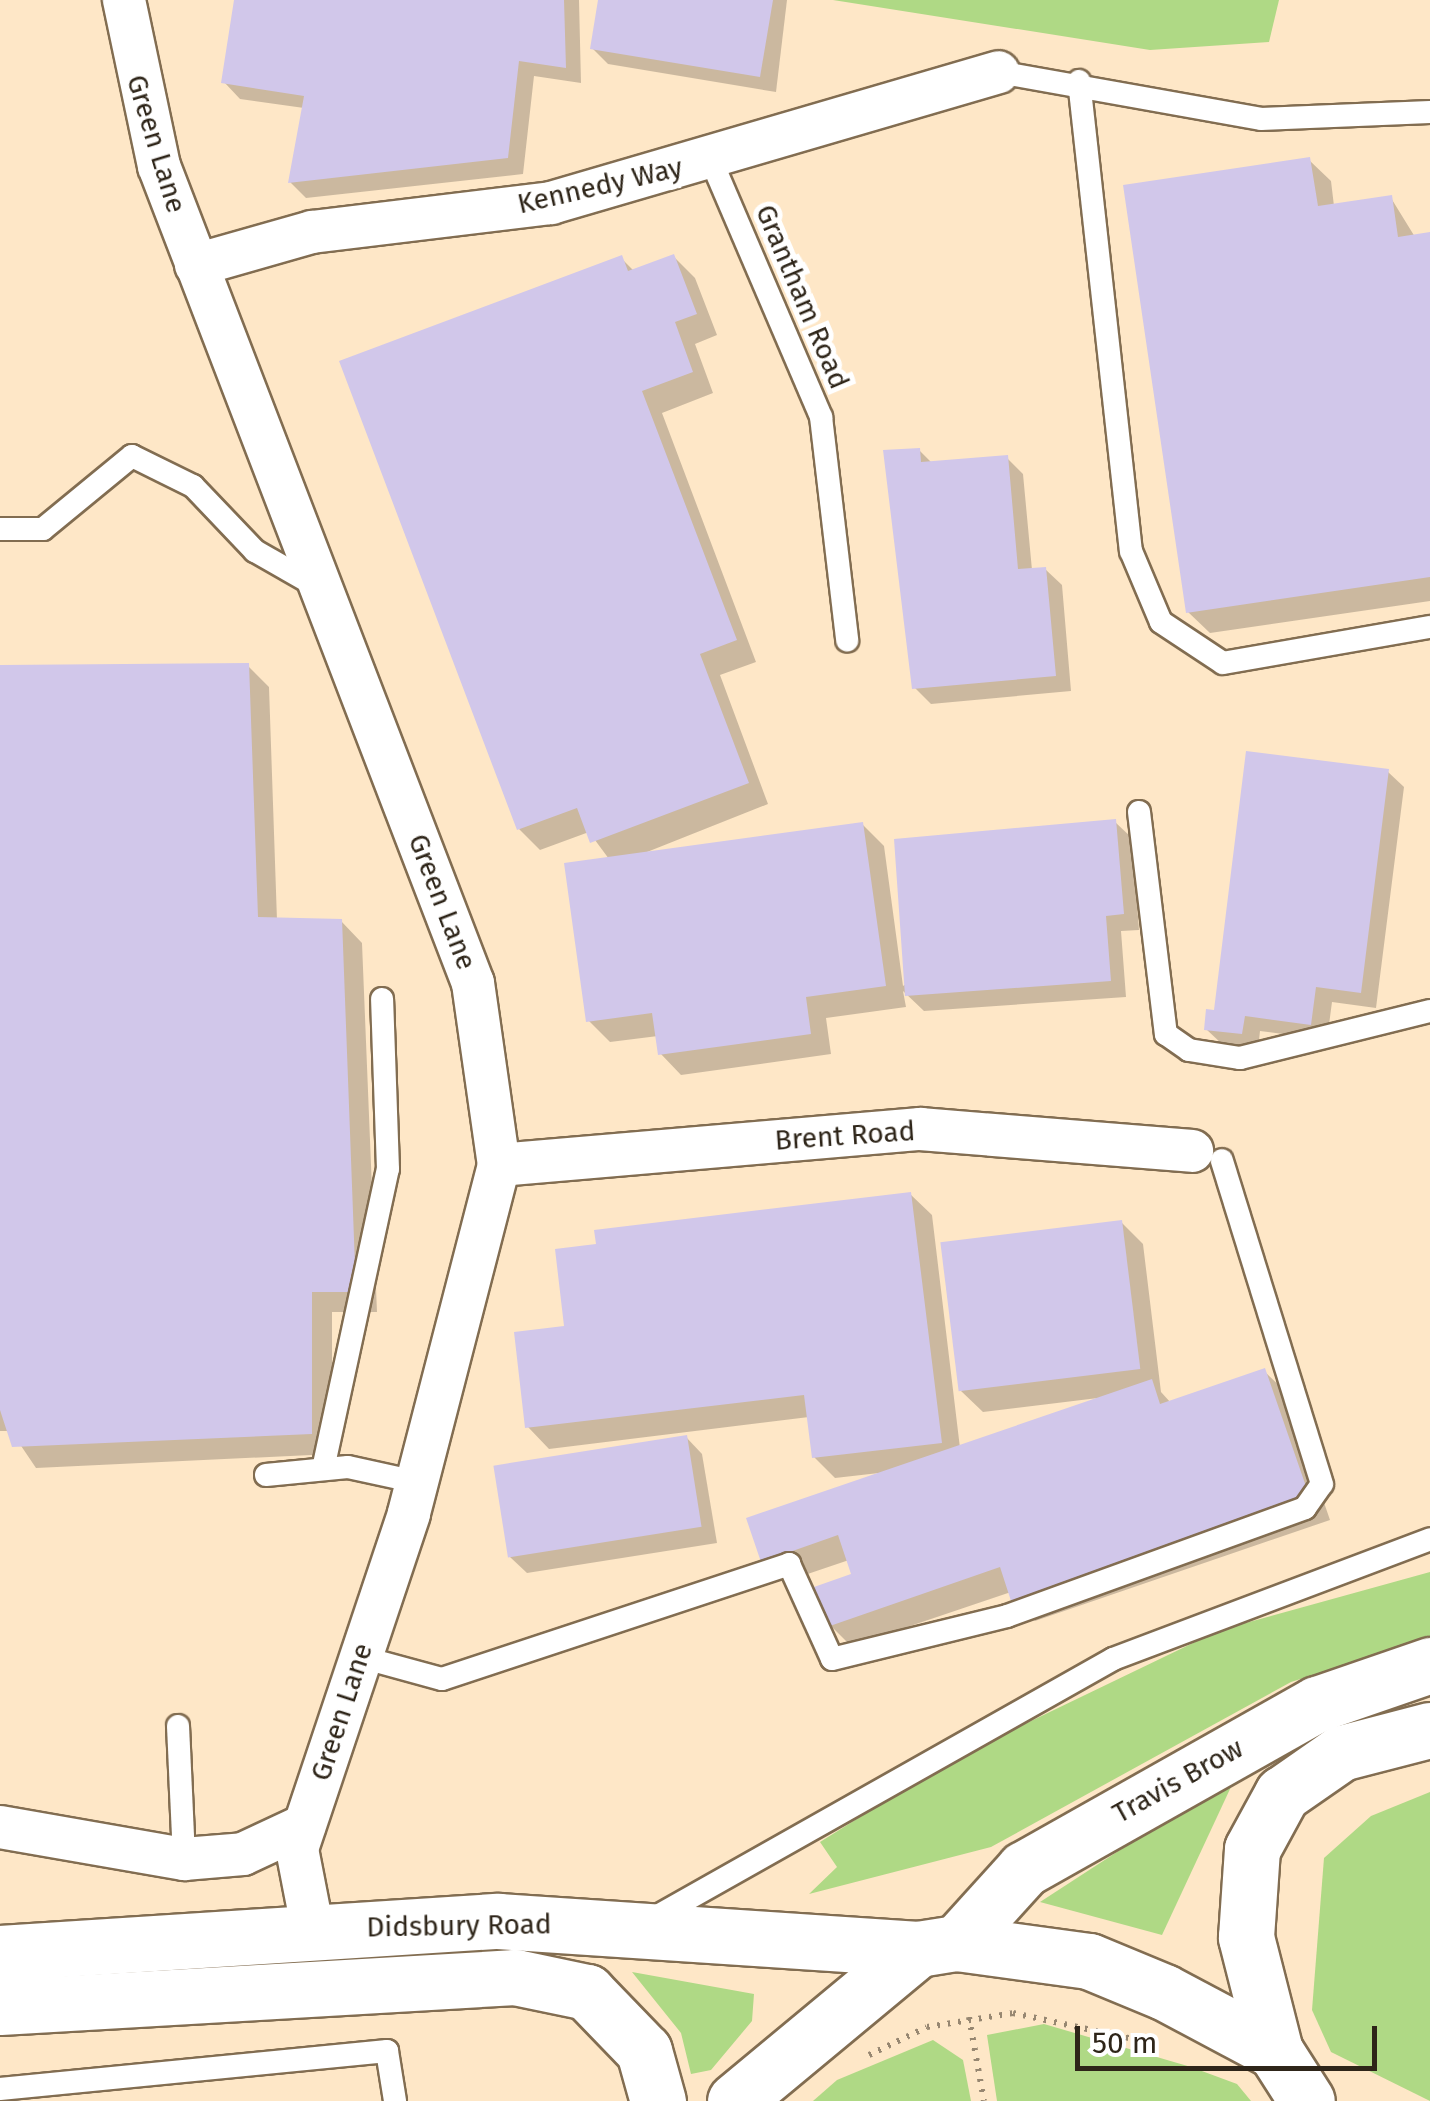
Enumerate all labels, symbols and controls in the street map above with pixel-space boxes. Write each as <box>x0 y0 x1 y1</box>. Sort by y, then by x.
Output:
street label: Green Lane <box>119 71 193 217</box>
street label: Kennedy Way <box>514 151 686 221</box>
street label: Grantham Road <box>748 200 856 394</box>
street label: Green Lane <box>401 829 483 975</box>
street label: Brent Road <box>774 1114 916 1158</box>
street label: Green Lane <box>304 1639 380 1785</box>
street label: Travis Brow <box>1107 1731 1249 1831</box>
street label: Didsbury Road <box>366 1908 552 1944</box>
scale bar <box>1080 2006 1382 2068</box>
text: 50 m <box>1092 2025 1157 2061</box>

